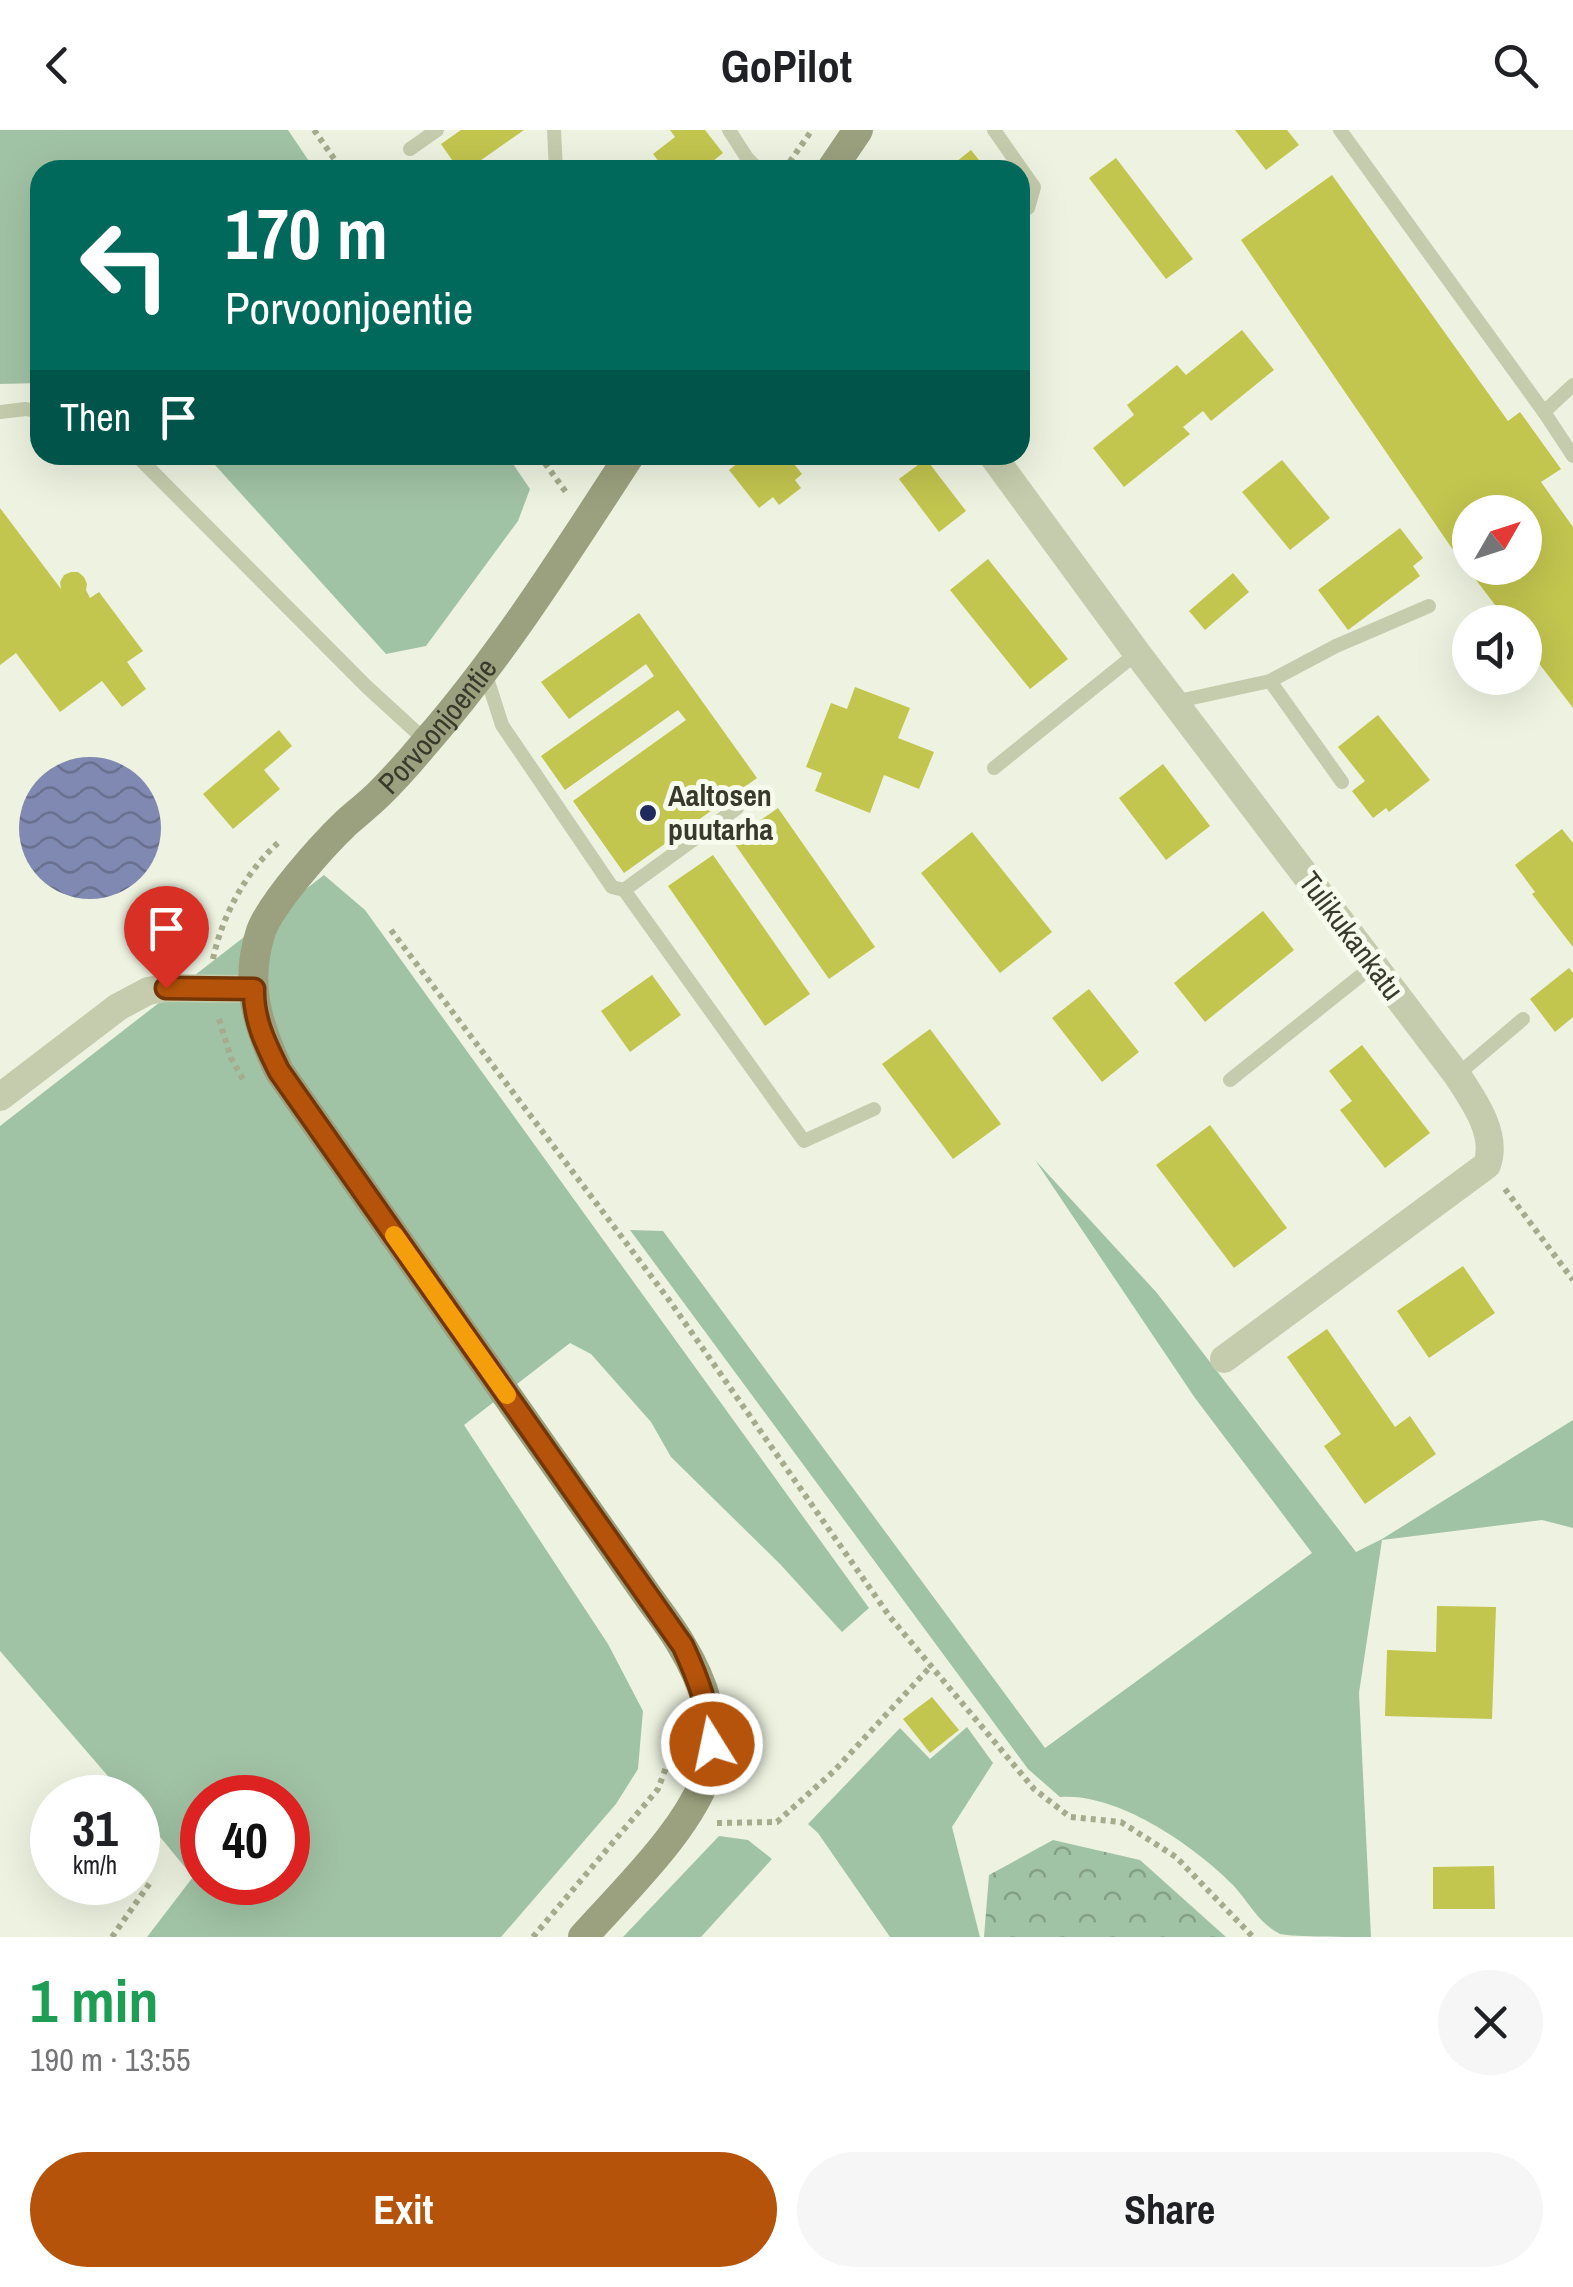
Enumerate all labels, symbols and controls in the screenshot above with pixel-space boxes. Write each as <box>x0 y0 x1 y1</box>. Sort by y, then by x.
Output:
text: GoPilot <box>721 35 852 96</box>
icon: back <box>30 38 85 93</box>
icon: search <box>1488 38 1543 93</box>
text: 170 m <box>225 187 388 281</box>
icon: left <box>60 200 190 330</box>
text: Porvoonjoentie <box>225 277 473 338</box>
icon: arrive <box>151 390 206 445</box>
text: Then <box>60 392 131 443</box>
north arrow <box>1452 495 1542 585</box>
map controls <box>1452 495 1542 695</box>
button: sound <box>1452 605 1542 695</box>
street label: Porvoonjoentie <box>369 649 505 802</box>
place label: Aaltosen puutarha <box>668 775 774 849</box>
marker: Aaltosen puutarha <box>637 802 659 824</box>
street label: Tulikukankatu <box>1290 863 1413 1008</box>
pin <box>124 886 209 989</box>
icon: arrive <box>139 901 194 956</box>
position arrow <box>660 1692 764 1796</box>
speed limit sign: 40 <box>180 1775 310 1905</box>
text: 31 <box>72 1794 118 1862</box>
text: km/h <box>73 1848 117 1882</box>
text: 1 min <box>30 1960 159 2041</box>
button: close <box>1438 1970 1543 2075</box>
text: 190 m · 13:55 <box>30 2038 190 2081</box>
button: Exit <box>30 2152 777 2267</box>
button: Share <box>797 2152 1543 2267</box>

